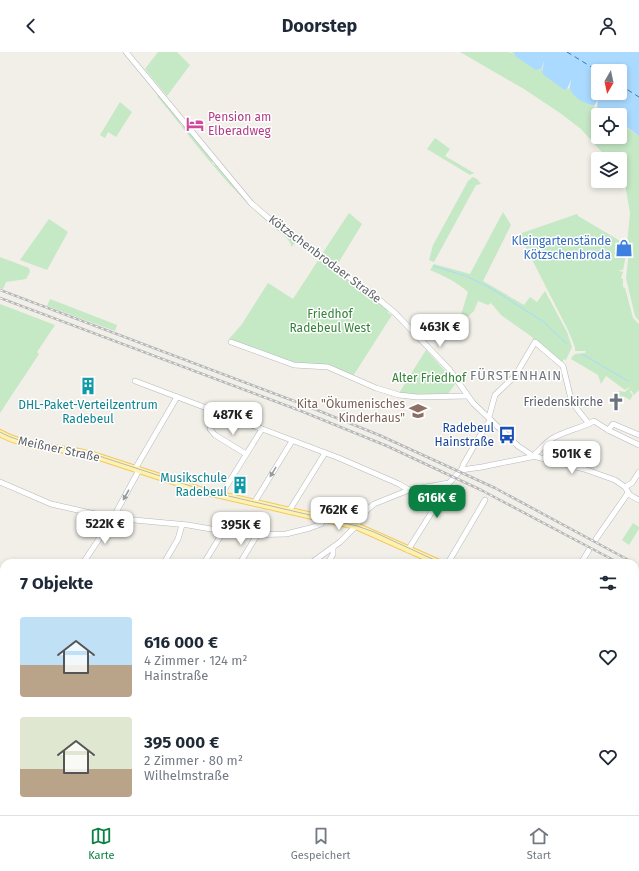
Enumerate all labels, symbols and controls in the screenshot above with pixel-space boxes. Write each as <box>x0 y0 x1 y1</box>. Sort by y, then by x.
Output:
icon: back <box>20 15 42 37</box>
text: Doorstep <box>282 15 357 37</box>
icon: person <box>597 15 619 37</box>
north arrow <box>591 64 627 100</box>
map controls <box>591 64 627 188</box>
button: locate <box>591 108 627 144</box>
place label: Pension am Elberadweg <box>208 110 272 138</box>
hotel icon: Pension am Elberadweg <box>185 114 205 134</box>
button: layers <box>591 152 627 188</box>
street label: Kötzschenbrodaer Straße <box>266 212 384 306</box>
place label: Kleingartenstände Kötzschenbroda <box>511 234 611 262</box>
shop icon: Kleingartenstände Kötzschenbroda <box>614 238 634 258</box>
park label: Friedhof Radebeul West <box>289 307 371 335</box>
pin: 463K € <box>407 314 473 348</box>
text: 463K € <box>420 319 460 334</box>
district label: FÜRSTENHAIN <box>470 367 562 383</box>
park label: Alter Friedhof <box>392 371 467 385</box>
building icon: DHL-Paket-Verteilzentrum Radebeul <box>78 376 98 396</box>
church icon: Friedenskirche <box>606 392 626 412</box>
place label: Kita "Ökumenisches Kinderhaus" <box>297 395 405 425</box>
place label: Friedenskirche <box>524 395 603 409</box>
place label: DHL-Paket-Verteilzentrum Radebeul <box>18 398 158 426</box>
school or university icon: Kita "Ökumenisches Kinderhaus" <box>408 401 428 421</box>
pin: 487K € <box>200 402 266 436</box>
text: 487K € <box>213 407 253 422</box>
place label: Radebeul Hainstraße <box>435 421 494 449</box>
bus stop icon: Radebeul Hainstraße <box>497 425 517 445</box>
street label: Meißner Straße <box>17 434 101 464</box>
pin: 501K € <box>539 441 605 475</box>
text: 501K € <box>552 446 592 461</box>
one-way arrow <box>269 466 276 478</box>
place label: Musikschule Radebeul <box>160 471 227 499</box>
building icon: Musikschule Radebeul <box>230 475 250 495</box>
pin: 616K € <box>404 485 470 519</box>
one-way arrow <box>122 489 129 501</box>
text: 616K € <box>418 490 456 505</box>
pin: 762K € <box>306 497 372 531</box>
text: 762K € <box>320 502 358 517</box>
pin: 522K € <box>72 511 138 545</box>
pin: 395K € <box>208 512 274 546</box>
text: 522K € <box>85 516 125 531</box>
text: 395K € <box>221 517 261 532</box>
icon: filters <box>597 572 619 594</box>
text: 7 Objekte <box>20 573 93 594</box>
text: 616 000 € <box>144 632 218 653</box>
icon: home <box>52 633 100 681</box>
icon: heart <box>597 646 619 668</box>
text: 4 Zimmer · 124 m² <box>144 653 248 668</box>
text: Hainstraße <box>144 668 208 683</box>
text: 395 000 € <box>144 732 219 753</box>
icon: home <box>52 733 100 781</box>
icon: heart <box>597 746 619 768</box>
text: 2 Zimmer · 80 m² <box>144 753 243 768</box>
text: Wilhelmstraße <box>144 768 229 783</box>
tab: Karte <box>88 825 115 862</box>
tab: Gespeichert <box>291 825 350 862</box>
tab: Start <box>527 825 551 862</box>

